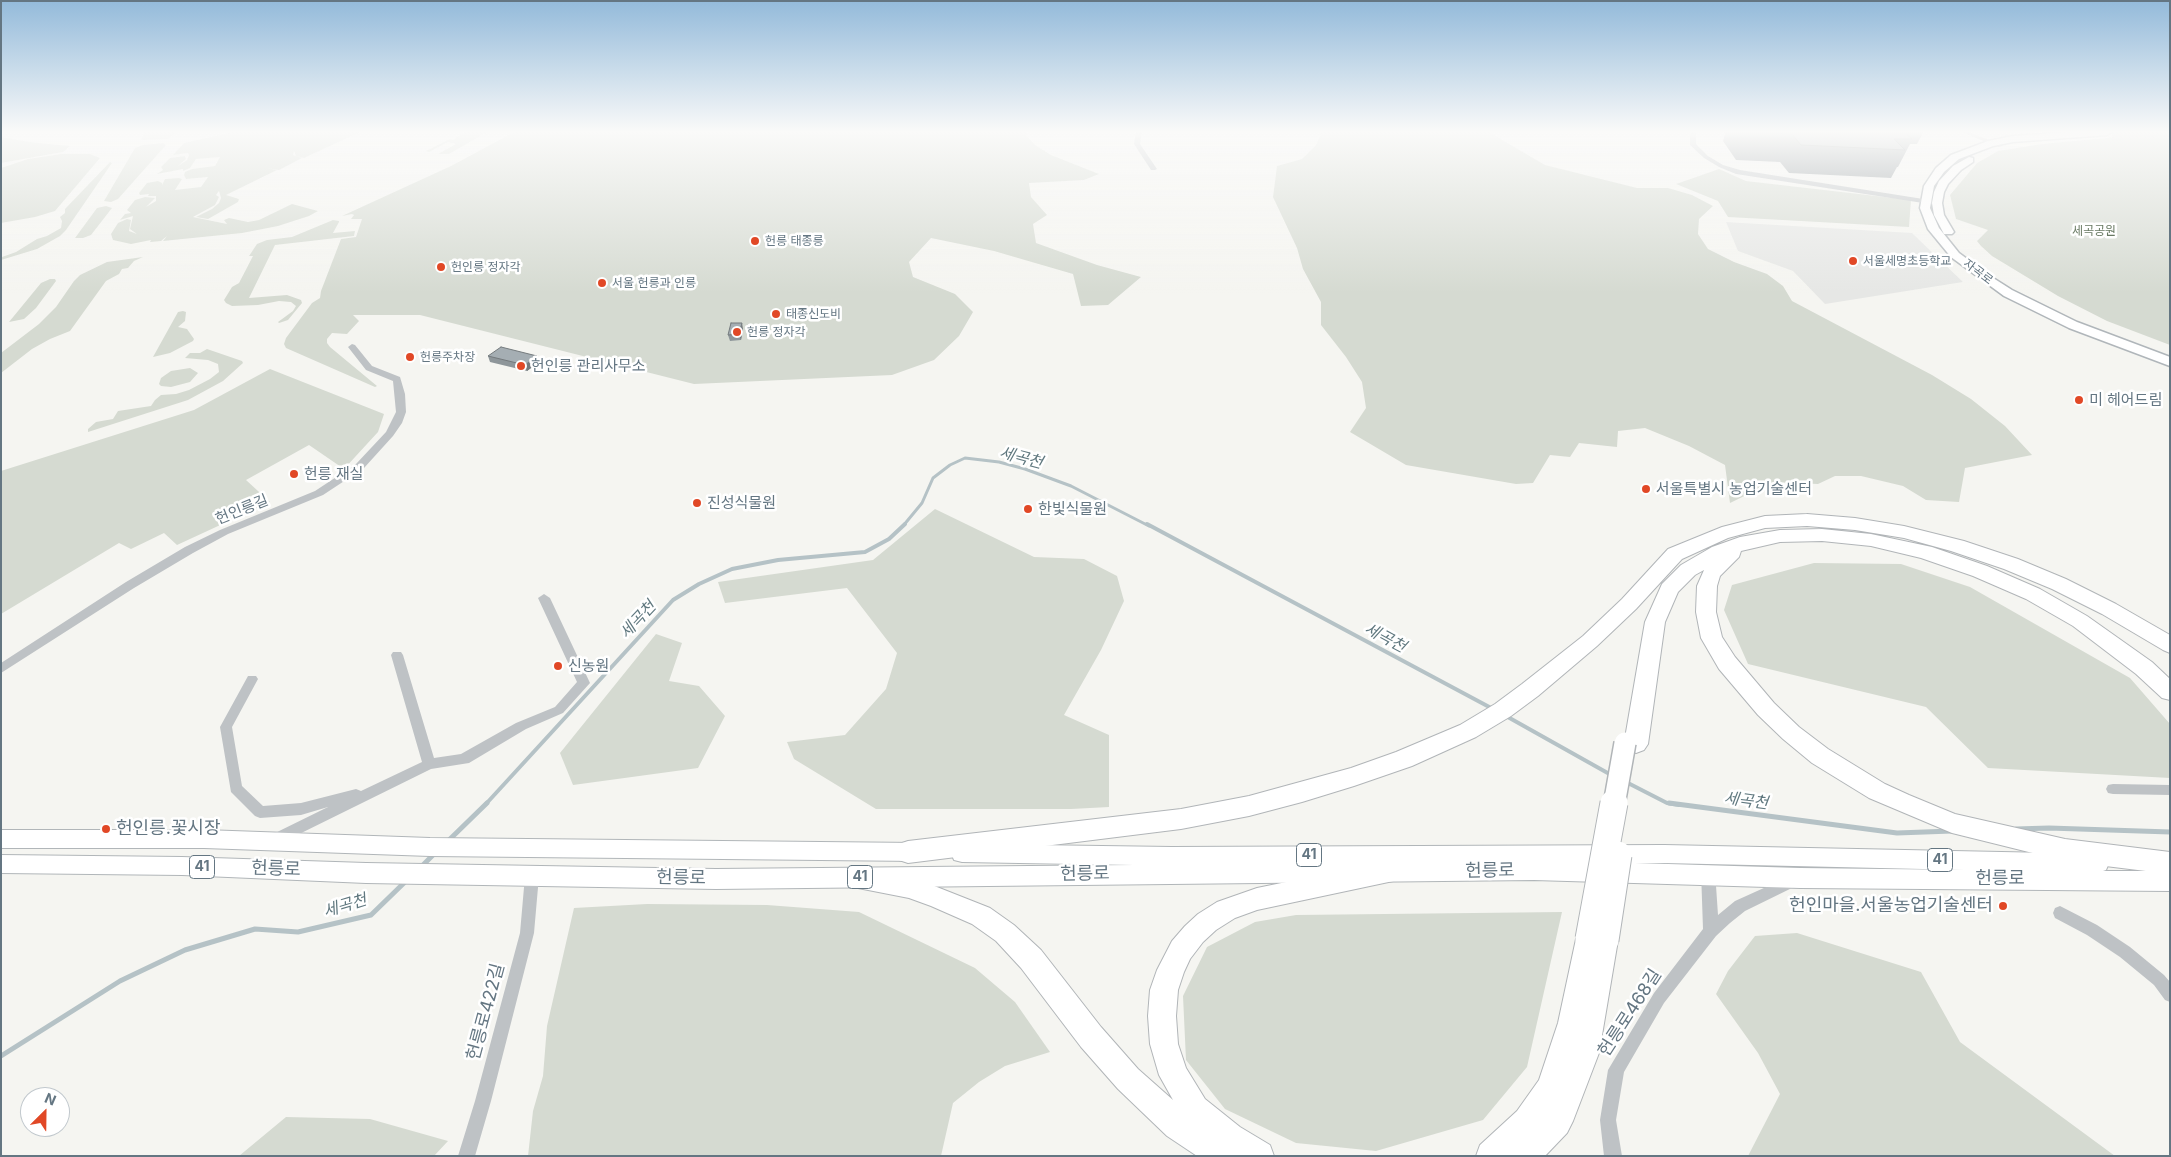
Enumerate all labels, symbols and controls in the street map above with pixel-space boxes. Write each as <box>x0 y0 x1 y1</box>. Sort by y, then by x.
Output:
park label: 세곡공원 <box>2072 224 2116 238</box>
place label: 헌릉 태종릉 <box>765 234 824 248</box>
marker: 헌릉 태종릉 <box>749 235 761 247</box>
place label: 서울세명초등학교 <box>1863 254 1951 268</box>
marker: 서울세명초등학교 <box>1847 255 1859 267</box>
street label: 자곡로 <box>1960 256 1996 288</box>
place label: 헌인릉 정자각 <box>451 260 521 274</box>
marker: 헌인릉 정자각 <box>435 261 447 273</box>
place label: 서울 헌릉과 인릉 <box>612 276 696 290</box>
marker: 서울 헌릉과 인릉 <box>596 277 608 289</box>
place label: 태종신도비 <box>786 307 841 321</box>
marker: 태종신도비 <box>770 308 782 320</box>
place label: 헌릉 정자각 <box>747 325 806 339</box>
marker: 헌릉 정자각 <box>731 326 743 338</box>
place label: 헌릉주차장 <box>420 350 475 364</box>
marker: 헌릉주차장 <box>404 351 416 363</box>
place label: 헌인릉 관리사무소 <box>531 357 646 375</box>
marker: 헌인릉 관리사무소 <box>515 360 527 372</box>
place label: 미 헤어드림 <box>2089 391 2162 409</box>
marker: 미 헤어드림 <box>2073 394 2085 406</box>
water label: 세곡천 <box>997 443 1045 473</box>
place label: 헌릉 재실 <box>304 465 363 483</box>
marker: 헌릉 재실 <box>288 468 300 480</box>
place label: 서울특별시 농업기술센터 <box>1656 480 1812 498</box>
marker: 서울특별시 농업기술센터 <box>1640 483 1652 495</box>
street label: 헌인릉길 <box>213 491 271 529</box>
place label: 진성식물원 <box>707 494 776 512</box>
marker: 진성식물원 <box>691 497 703 509</box>
place label: 한빛식물원 <box>1038 500 1107 518</box>
marker: 한빛식물원 <box>1022 503 1034 515</box>
water label: 세곡천 <box>616 597 660 643</box>
water label: 세곡천 <box>1361 619 1409 657</box>
place label: 신농원 <box>568 657 609 675</box>
marker: 신농원 <box>552 660 564 672</box>
water label: 세곡천 <box>1723 789 1769 813</box>
place label: 헌인릉.꽃시장 <box>116 818 221 840</box>
marker: 헌인릉.꽃시장 <box>100 823 112 835</box>
road number: 41 <box>1296 844 1322 866</box>
road number: 41 <box>1928 848 1952 872</box>
road number: 41 <box>190 856 214 879</box>
street label: 헌릉로 <box>251 857 301 881</box>
street label: 헌릉로 <box>1465 860 1515 882</box>
street label: 헌릉로 <box>1060 863 1110 885</box>
road number: 41 <box>848 866 872 889</box>
street label: 헌릉로 <box>656 867 706 889</box>
street label: 헌릉로 <box>1975 868 2025 890</box>
water label: 세곡천 <box>321 890 369 922</box>
place label: 헌인마을.서울농업기술센터 <box>1789 895 1993 917</box>
marker: 헌인마을.서울농업기술센터 <box>1997 900 2009 912</box>
street label: 헌릉로422길 <box>463 961 509 1063</box>
street label: 헌릉로468길 <box>1594 965 1666 1061</box>
north arrow <box>20 1087 70 1137</box>
text: N <box>42 1089 59 1109</box>

